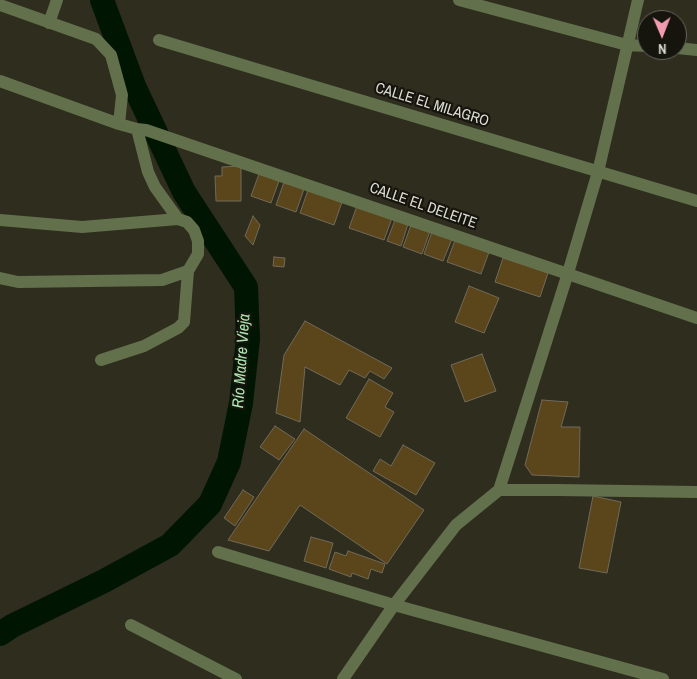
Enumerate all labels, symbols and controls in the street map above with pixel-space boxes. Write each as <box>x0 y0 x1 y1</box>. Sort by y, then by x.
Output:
north arrow <box>637 10 687 60</box>
text: N <box>658 40 667 58</box>
street label: CALLE EL MILAGRO <box>373 79 491 131</box>
street label: CALLE EL DELEITE <box>367 179 479 233</box>
water label: Río Madre Vieja <box>229 313 255 409</box>

